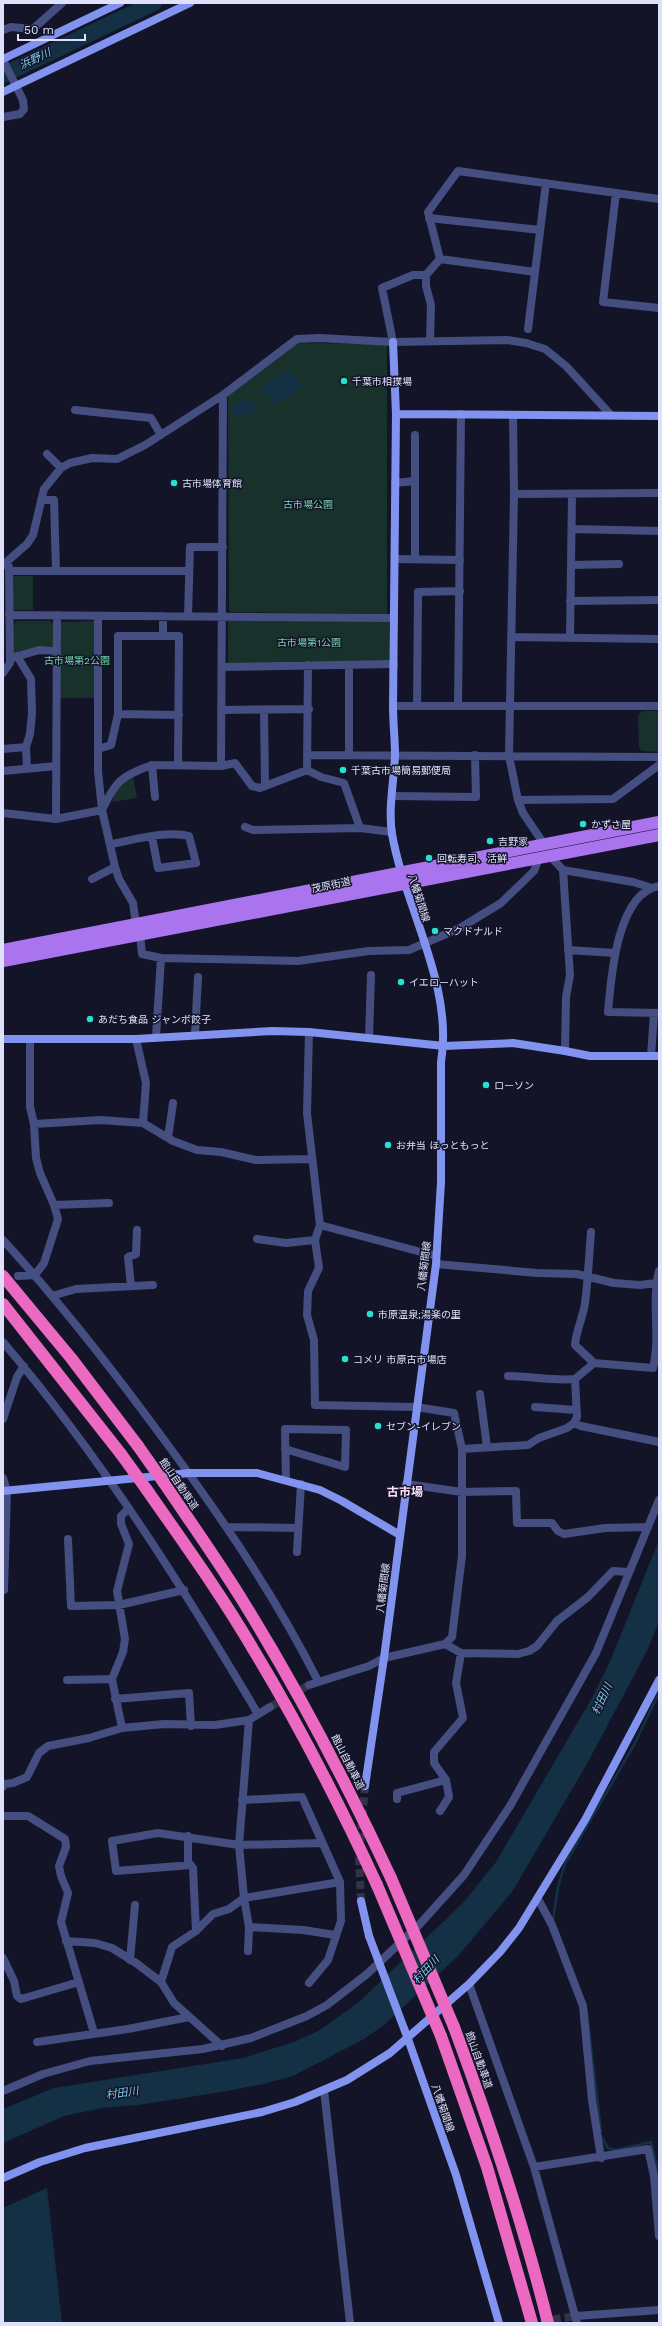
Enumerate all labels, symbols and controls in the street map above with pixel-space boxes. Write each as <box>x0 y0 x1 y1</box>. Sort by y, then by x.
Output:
scale bar <box>18 16 85 42</box>
text: 50 m <box>24 23 54 37</box>
water label: 浜野川 <box>17 46 54 72</box>
marker: 千葉市相撲場 <box>339 376 349 386</box>
place label: 千葉市相撲場 <box>352 376 412 387</box>
marker: 古市場体育館 <box>169 478 179 488</box>
place label: 古市場体育館 <box>182 478 242 489</box>
park label: 古市場公園 <box>283 499 333 510</box>
park label: 古市場第1公園 <box>277 637 341 648</box>
park label: 古市場第2公園 <box>44 655 110 666</box>
marker: 千葉古市場簡易郵便局 <box>338 765 348 775</box>
place label: 千葉古市場簡易郵便局 <box>351 765 451 776</box>
marker: かずさ屋 <box>578 819 588 829</box>
place label: かずさ屋 <box>591 819 631 830</box>
marker: 吉野家 <box>485 836 495 846</box>
place label: 吉野家 <box>498 836 528 847</box>
marker: 回転寿司、活鮮 <box>424 853 434 863</box>
place label: 回転寿司、活鮮 <box>437 853 507 864</box>
street label: 八幡菊間線 <box>406 873 432 923</box>
street label: 茂原街道 <box>310 875 352 895</box>
marker: マクドナルド <box>430 926 440 936</box>
place label: マクドナルド <box>443 926 503 937</box>
marker: イエローハット <box>396 977 406 987</box>
place label: イエローハット <box>409 977 479 988</box>
marker: あだち食品 ジャンボ餃子 <box>85 1014 95 1024</box>
place label: あだち食品 ジャンボ餃子 <box>98 1014 211 1025</box>
marker: ローソン <box>481 1080 491 1090</box>
place label: ローソン <box>494 1080 534 1091</box>
marker: お弁当 ほっともっと <box>383 1140 393 1150</box>
place label: お弁当 ほっともっと <box>396 1140 489 1151</box>
street label: 八幡菊間線 <box>415 1241 433 1291</box>
marker: 市原温泉;湯楽の里 <box>365 1309 375 1319</box>
place label: 市原温泉;湯楽の里 <box>378 1309 461 1320</box>
marker: コメリ 市原古市場店 <box>340 1354 350 1364</box>
place label: コメリ 市原古市場店 <box>353 1354 446 1365</box>
marker: セブン-イレブン <box>373 1421 383 1431</box>
place label: セブン-イレブン <box>386 1421 461 1432</box>
street label: 館山自動車道 <box>157 1456 201 1512</box>
district label: 古市場 <box>387 1485 423 1499</box>
street label: 八幡菊間線 <box>374 1563 392 1613</box>
water label: 村田川 <box>589 1680 615 1717</box>
street label: 館山自動車道 <box>329 1733 367 1791</box>
water label: 村田川 <box>410 1953 443 1987</box>
street label: 館山自動車道 <box>464 2030 494 2090</box>
street label: 八幡菊間線 <box>430 2083 456 2133</box>
water label: 村田川 <box>105 2084 140 2102</box>

